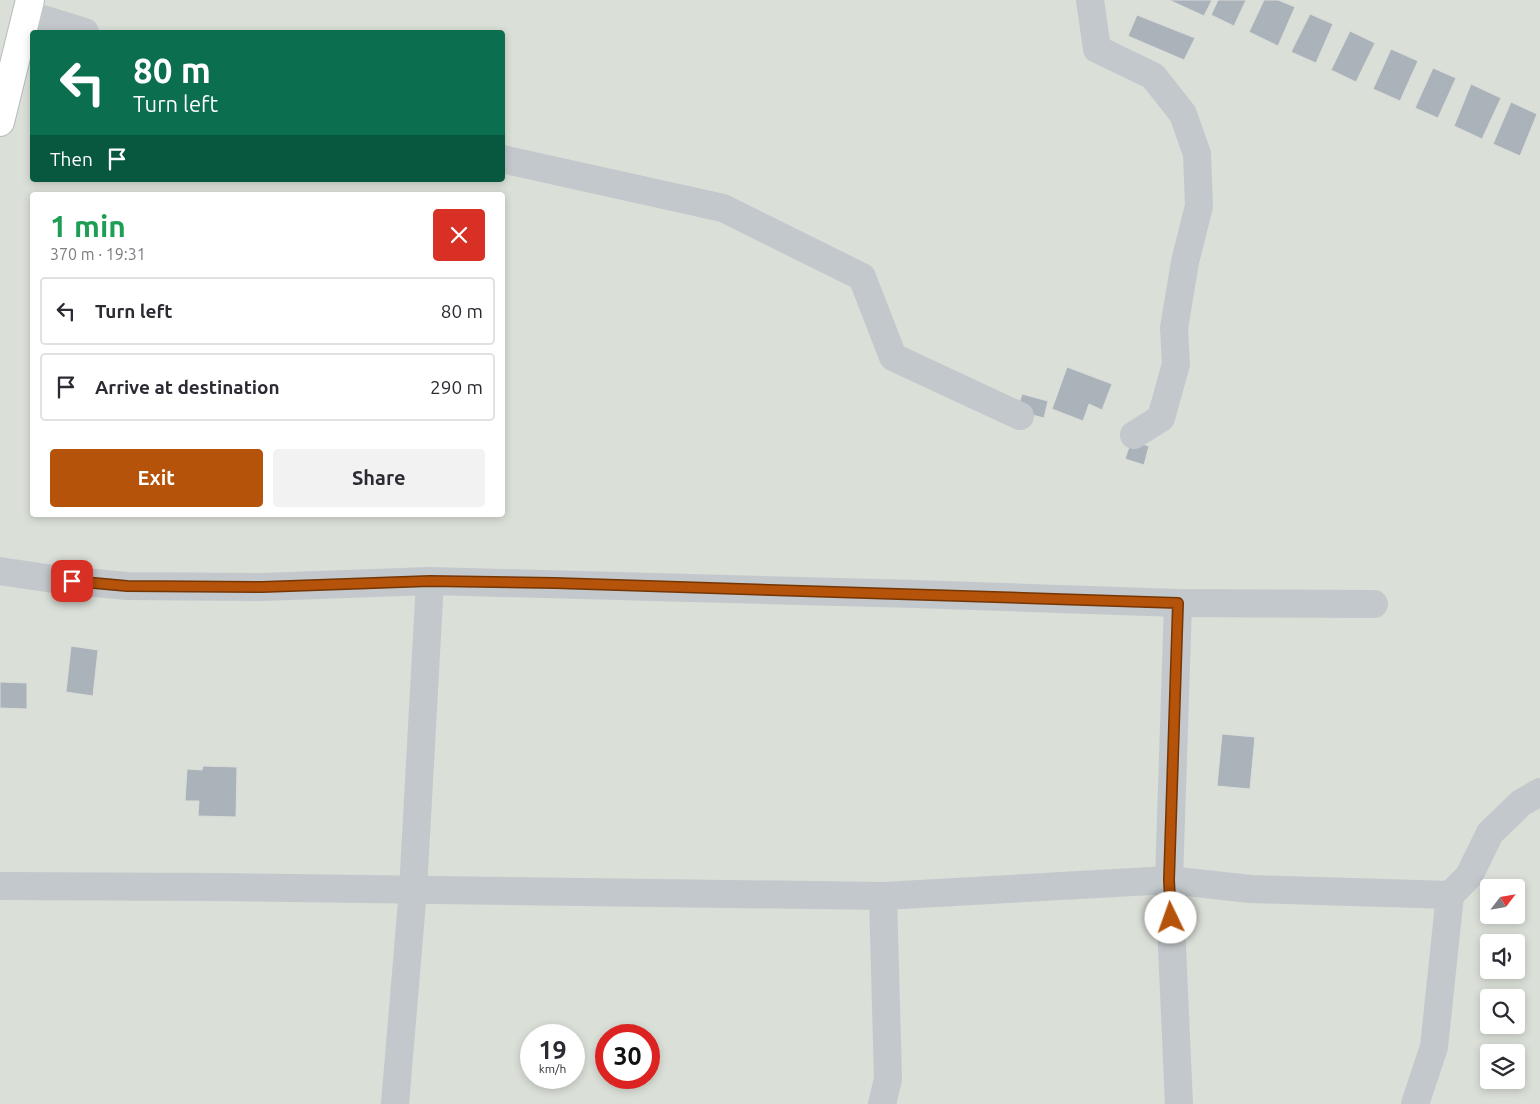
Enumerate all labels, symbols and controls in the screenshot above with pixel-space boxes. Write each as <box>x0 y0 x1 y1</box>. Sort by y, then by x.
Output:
icon: left <box>50 50 115 115</box>
text: 80 m <box>133 50 211 90</box>
text: Turn left <box>133 91 218 116</box>
icon: arrive <box>103 145 131 173</box>
text: Then <box>50 148 93 170</box>
text: 1 min <box>50 209 126 243</box>
button: close <box>433 209 485 261</box>
text: 370 m · 19:31 <box>50 245 146 263</box>
icon: left <box>52 297 80 325</box>
text: Turn left <box>95 300 173 322</box>
text: 80 m <box>441 300 483 322</box>
icon: arrive <box>52 373 80 401</box>
text: Arrive at destination <box>95 376 280 398</box>
text: 290 m <box>430 376 483 398</box>
button: Exit <box>50 449 263 507</box>
button: Share <box>273 449 485 507</box>
pin <box>51 560 93 602</box>
icon: arrive <box>58 567 86 595</box>
north arrow <box>1480 879 1525 924</box>
map controls <box>1480 879 1525 1089</box>
position arrow <box>1144 891 1196 943</box>
button: sound <box>1480 934 1525 979</box>
button: search <box>1480 989 1525 1034</box>
speed limit sign: 30 <box>595 1024 660 1089</box>
text: 19 <box>538 1036 567 1064</box>
button: layers <box>1480 1044 1525 1089</box>
text: km/h <box>539 1062 566 1075</box>

